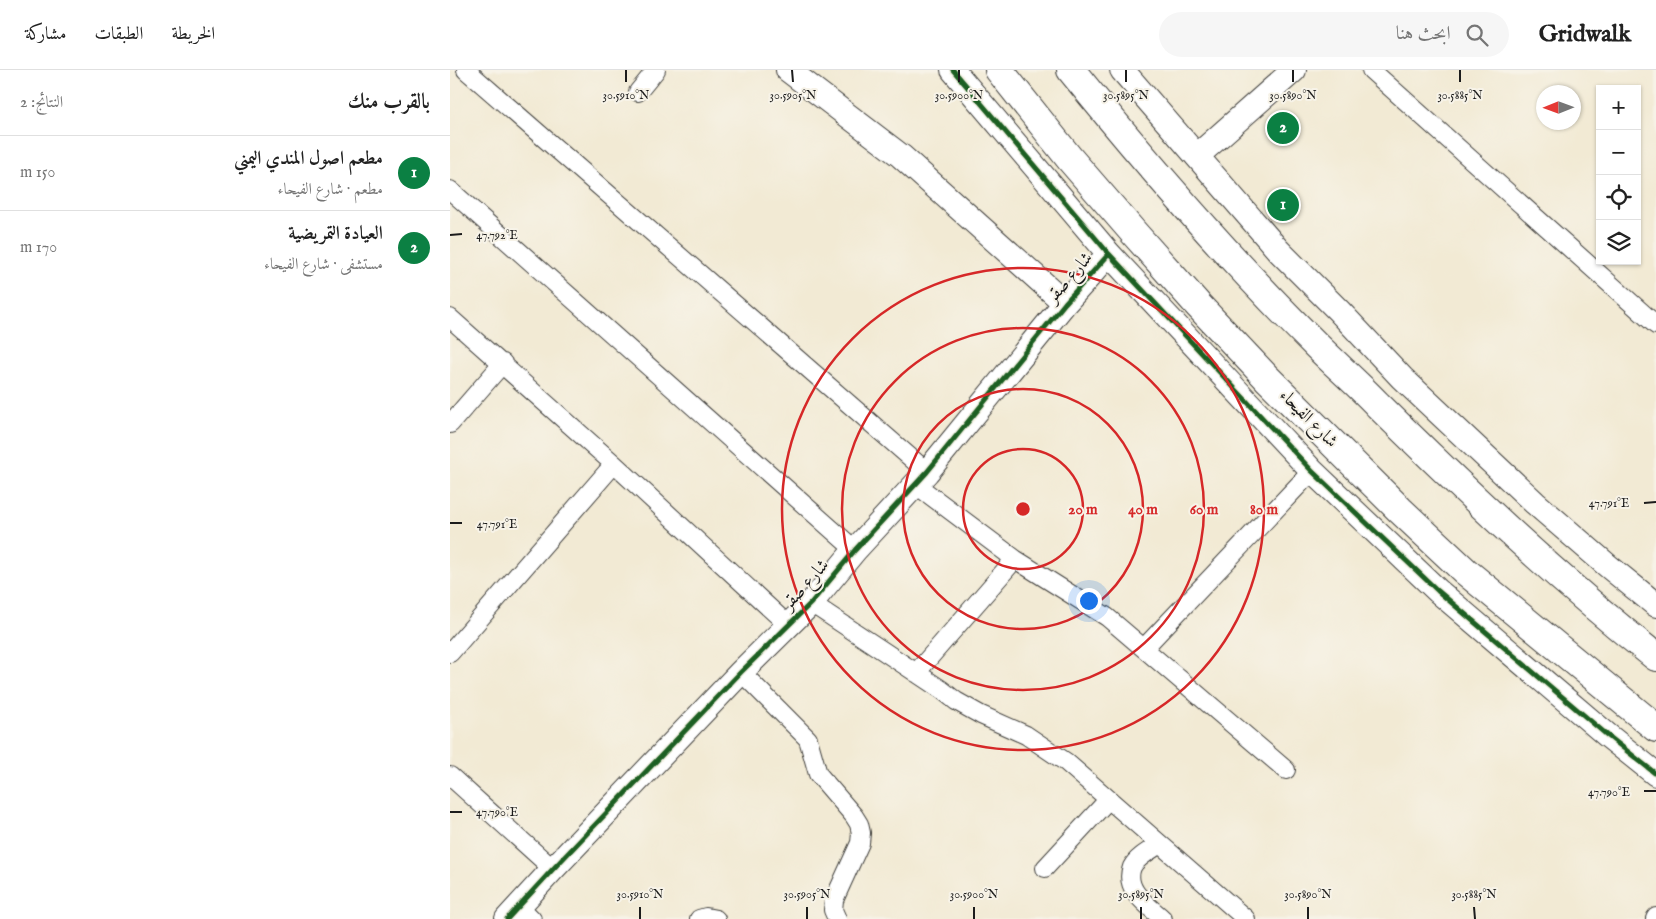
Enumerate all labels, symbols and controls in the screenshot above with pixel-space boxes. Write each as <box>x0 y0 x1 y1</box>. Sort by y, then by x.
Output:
search box <box>1159 12 1509 57</box>
text: Gridwalk <box>1539 19 1631 50</box>
icon: search <box>1463 21 1491 49</box>
text: ابحث هنا <box>1396 22 1451 46</box>
text: مشاركة <box>25 23 66 46</box>
text: الطبقات <box>94 23 143 46</box>
text: الخريطة <box>171 23 215 46</box>
north arrow <box>1536 85 1581 130</box>
map controls <box>1596 85 1641 265</box>
button: + <box>1596 85 1641 130</box>
text: 30.5910°N <box>603 88 650 103</box>
text: 30.5905°N <box>770 88 817 103</box>
text: 30.5900°N <box>935 88 984 103</box>
text: 30.5895°N <box>1103 88 1150 103</box>
text: 30.5890°N <box>1269 88 1317 103</box>
text: 30.5885°N <box>1437 88 1483 103</box>
text: بالقرب منك <box>348 89 430 116</box>
text: النتائج: 2 <box>20 93 63 113</box>
pin: 2 <box>1267 109 1299 147</box>
button: − <box>1596 130 1641 175</box>
text: مطعم اصول المندي اليمني <box>234 147 383 171</box>
text: 150 m <box>20 163 55 183</box>
text: 1 <box>411 163 417 183</box>
button: locate <box>1596 175 1641 220</box>
text: مطعم · شارع الفيحاء <box>277 180 383 200</box>
pin: 1 <box>1267 186 1299 224</box>
button: layers <box>1596 220 1641 265</box>
text: العيادة التمريضية <box>288 222 383 246</box>
text: 47.792°E <box>476 228 518 243</box>
text: 170 m <box>20 238 57 258</box>
text: 2 <box>410 238 418 258</box>
street label: شارع صقر <box>1040 248 1100 311</box>
text: مستشفى · شارع الفيحاء <box>264 255 383 275</box>
street label: شارع الفيحاء <box>1272 385 1342 455</box>
text: 47.791°E <box>1589 496 1629 511</box>
centre of rings <box>1014 500 1032 518</box>
text: 20 m <box>1068 500 1098 519</box>
text: 40 m <box>1128 500 1158 519</box>
text: 60 m <box>1190 500 1219 519</box>
text: 80 m <box>1250 500 1278 519</box>
text: 47.791°E <box>477 517 517 532</box>
street label: شارع صقر <box>776 555 836 618</box>
your location <box>1076 588 1102 614</box>
text: 47.790°E <box>1588 785 1630 800</box>
text: 47.790°E <box>476 805 518 820</box>
text: 30.5910°N <box>617 887 664 902</box>
text: 30.5905°N <box>784 887 831 902</box>
text: 30.5900°N <box>950 887 999 902</box>
text: 30.5895°N <box>1118 887 1165 902</box>
text: 30.5890°N <box>1284 887 1332 902</box>
text: 30.5885°N <box>1451 887 1497 902</box>

